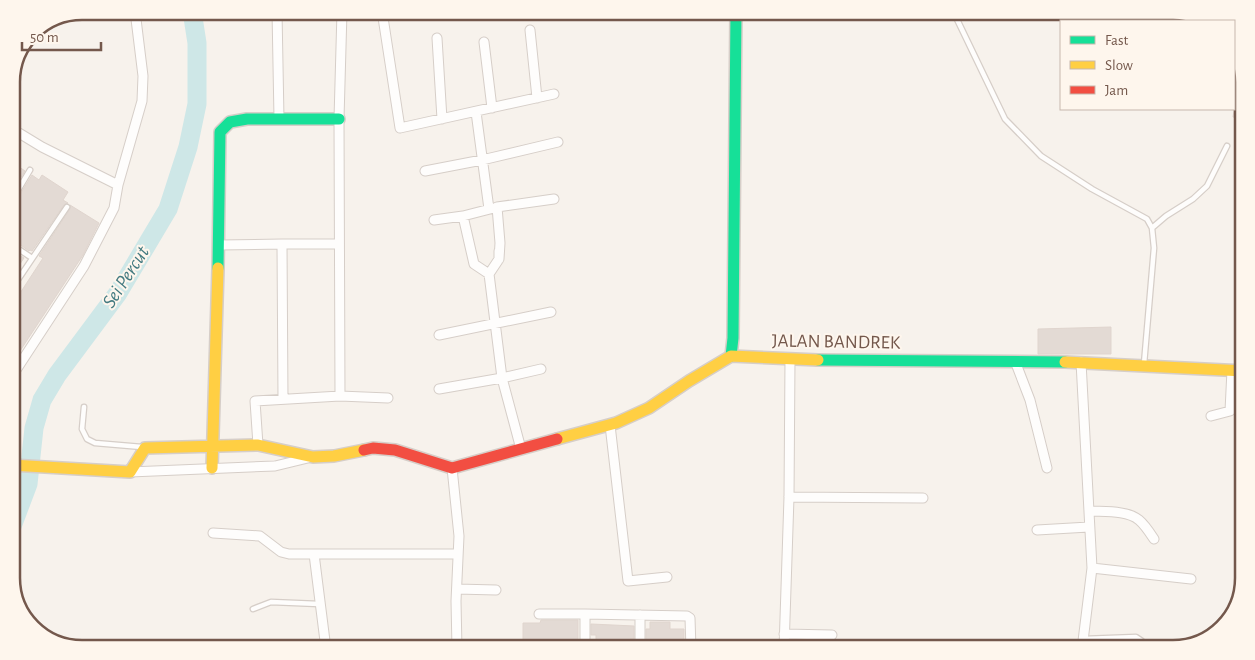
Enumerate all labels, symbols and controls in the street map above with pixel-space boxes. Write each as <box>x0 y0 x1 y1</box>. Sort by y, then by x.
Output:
scale bar <box>22 20 101 52</box>
legend <box>1060 20 1235 110</box>
text: 50 m <box>30 30 59 45</box>
text: Fast <box>1105 33 1129 48</box>
text: Slow <box>1105 58 1133 73</box>
text: Jam <box>1105 83 1128 98</box>
water label: Sei Percut <box>99 242 153 312</box>
street label: JALAN BANDREK <box>772 331 901 353</box>

